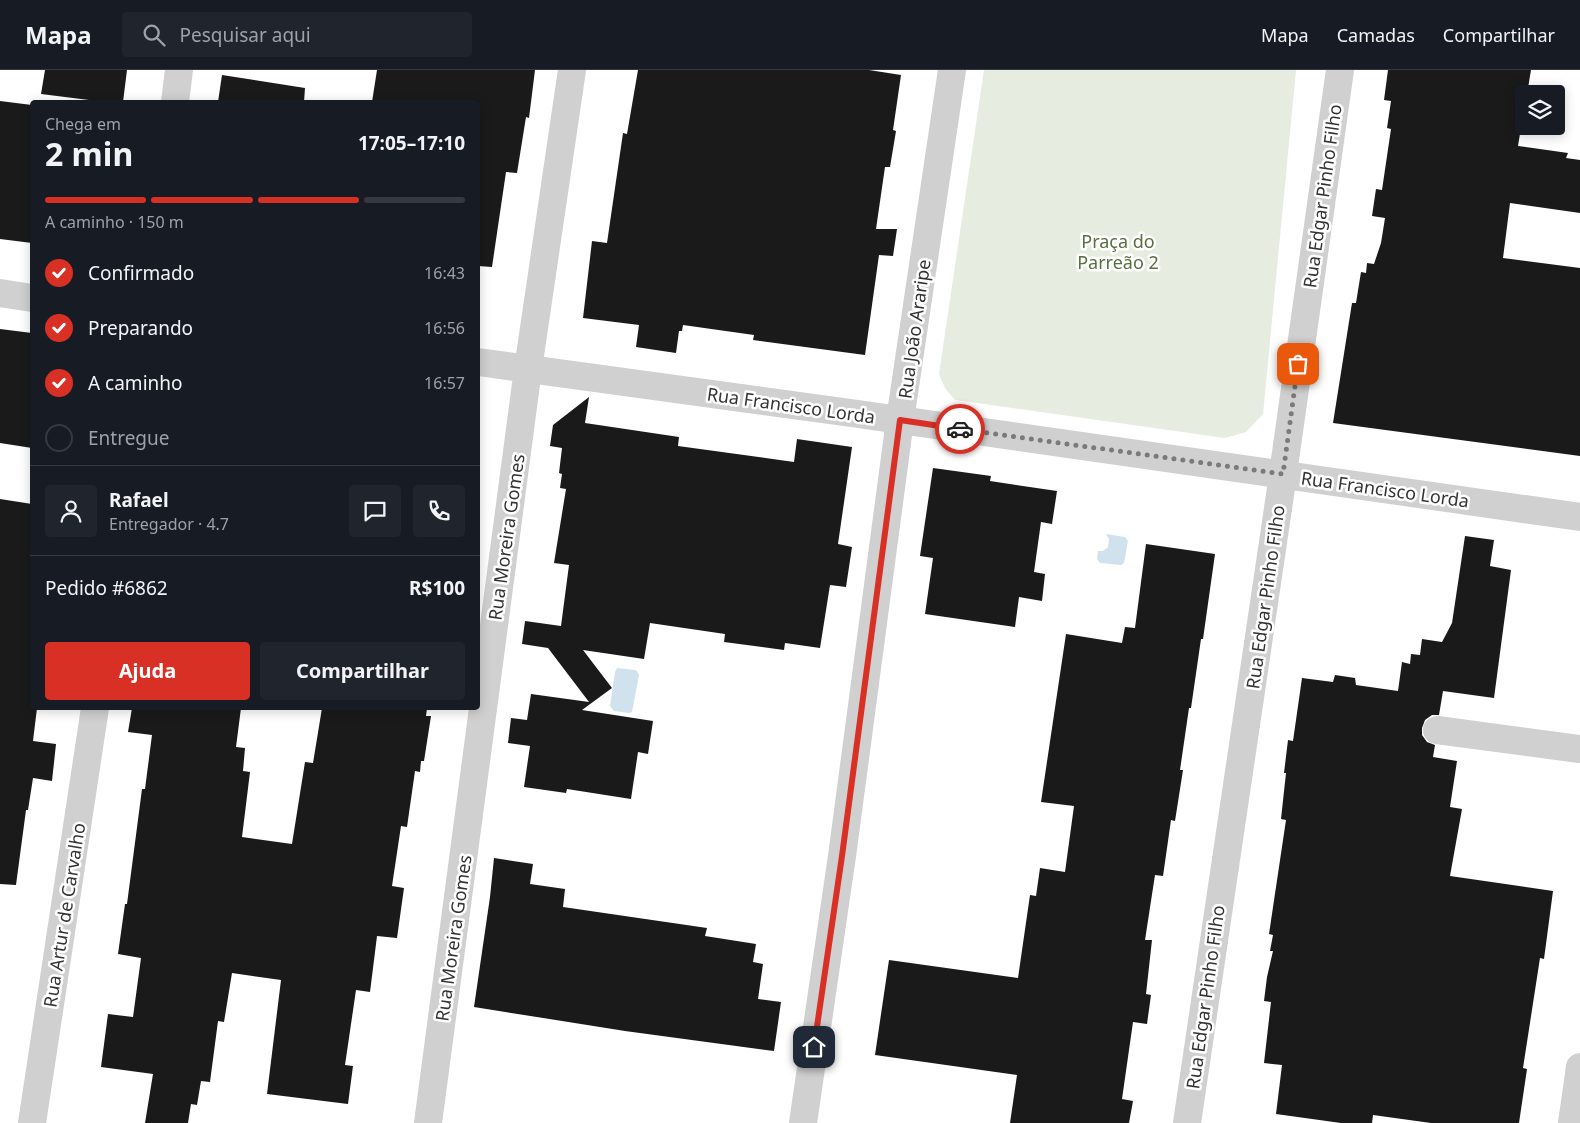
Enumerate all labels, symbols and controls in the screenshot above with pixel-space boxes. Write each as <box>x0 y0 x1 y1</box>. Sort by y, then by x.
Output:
search box <box>122 12 472 57</box>
text: Mapa <box>25 18 92 51</box>
icon: search <box>140 21 168 49</box>
text: Pesquisar aqui <box>180 22 311 48</box>
text: Mapa <box>1261 23 1309 47</box>
text: Camadas <box>1337 23 1415 47</box>
text: Compartilhar <box>1443 23 1555 47</box>
map controls <box>1515 85 1565 135</box>
button: layers <box>1515 85 1565 135</box>
street label: Rua Edgar Pinho Filho <box>1297 103 1347 289</box>
text: Chega em <box>45 113 121 135</box>
text: 17:05–17:10 <box>358 130 465 156</box>
text: 2 min <box>45 132 133 175</box>
text: A caminho · 150 m <box>45 211 184 233</box>
park label: Praça do Parreão 2 <box>1077 229 1159 274</box>
street label: Rua João Araripe <box>892 258 936 400</box>
icon: check <box>45 259 73 287</box>
text: Confirmado <box>88 260 194 286</box>
text: 16:43 <box>424 262 465 284</box>
icon: check <box>45 314 73 342</box>
text: Preparando <box>88 315 193 341</box>
text: 16:56 <box>424 317 465 339</box>
pin <box>1277 343 1319 385</box>
icon: bag <box>1284 350 1312 378</box>
icon: check <box>45 369 73 397</box>
text: A caminho <box>88 370 183 396</box>
text: 16:57 <box>424 372 465 394</box>
street label: Rua Francisco Lorda <box>705 381 877 429</box>
courier <box>935 404 985 454</box>
icon: car <box>946 415 974 443</box>
text: Entregue <box>88 425 170 451</box>
street label: Rua Moreira Gomes <box>482 452 530 622</box>
street label: Rua Francisco Lorda <box>1299 465 1471 513</box>
button: person <box>45 485 97 537</box>
button: chat <box>349 485 401 537</box>
button: phone <box>413 485 465 537</box>
text: Rafael <box>109 487 169 513</box>
street label: Rua Edgar Pinho Filho <box>1240 504 1290 690</box>
text: Entregador · 4.7 <box>109 513 229 535</box>
text: Pedido #6862 <box>45 575 168 601</box>
text: R$100 <box>409 575 465 601</box>
button: Ajuda <box>45 642 250 700</box>
button: Compartilhar <box>260 642 465 700</box>
street label: Rua Artur de Carvalho <box>38 821 90 1009</box>
street label: Rua Moreira Gomes <box>429 853 477 1023</box>
street label: Rua Edgar Pinho Filho <box>1180 904 1230 1090</box>
pin <box>793 1026 835 1068</box>
icon: home <box>800 1033 828 1061</box>

